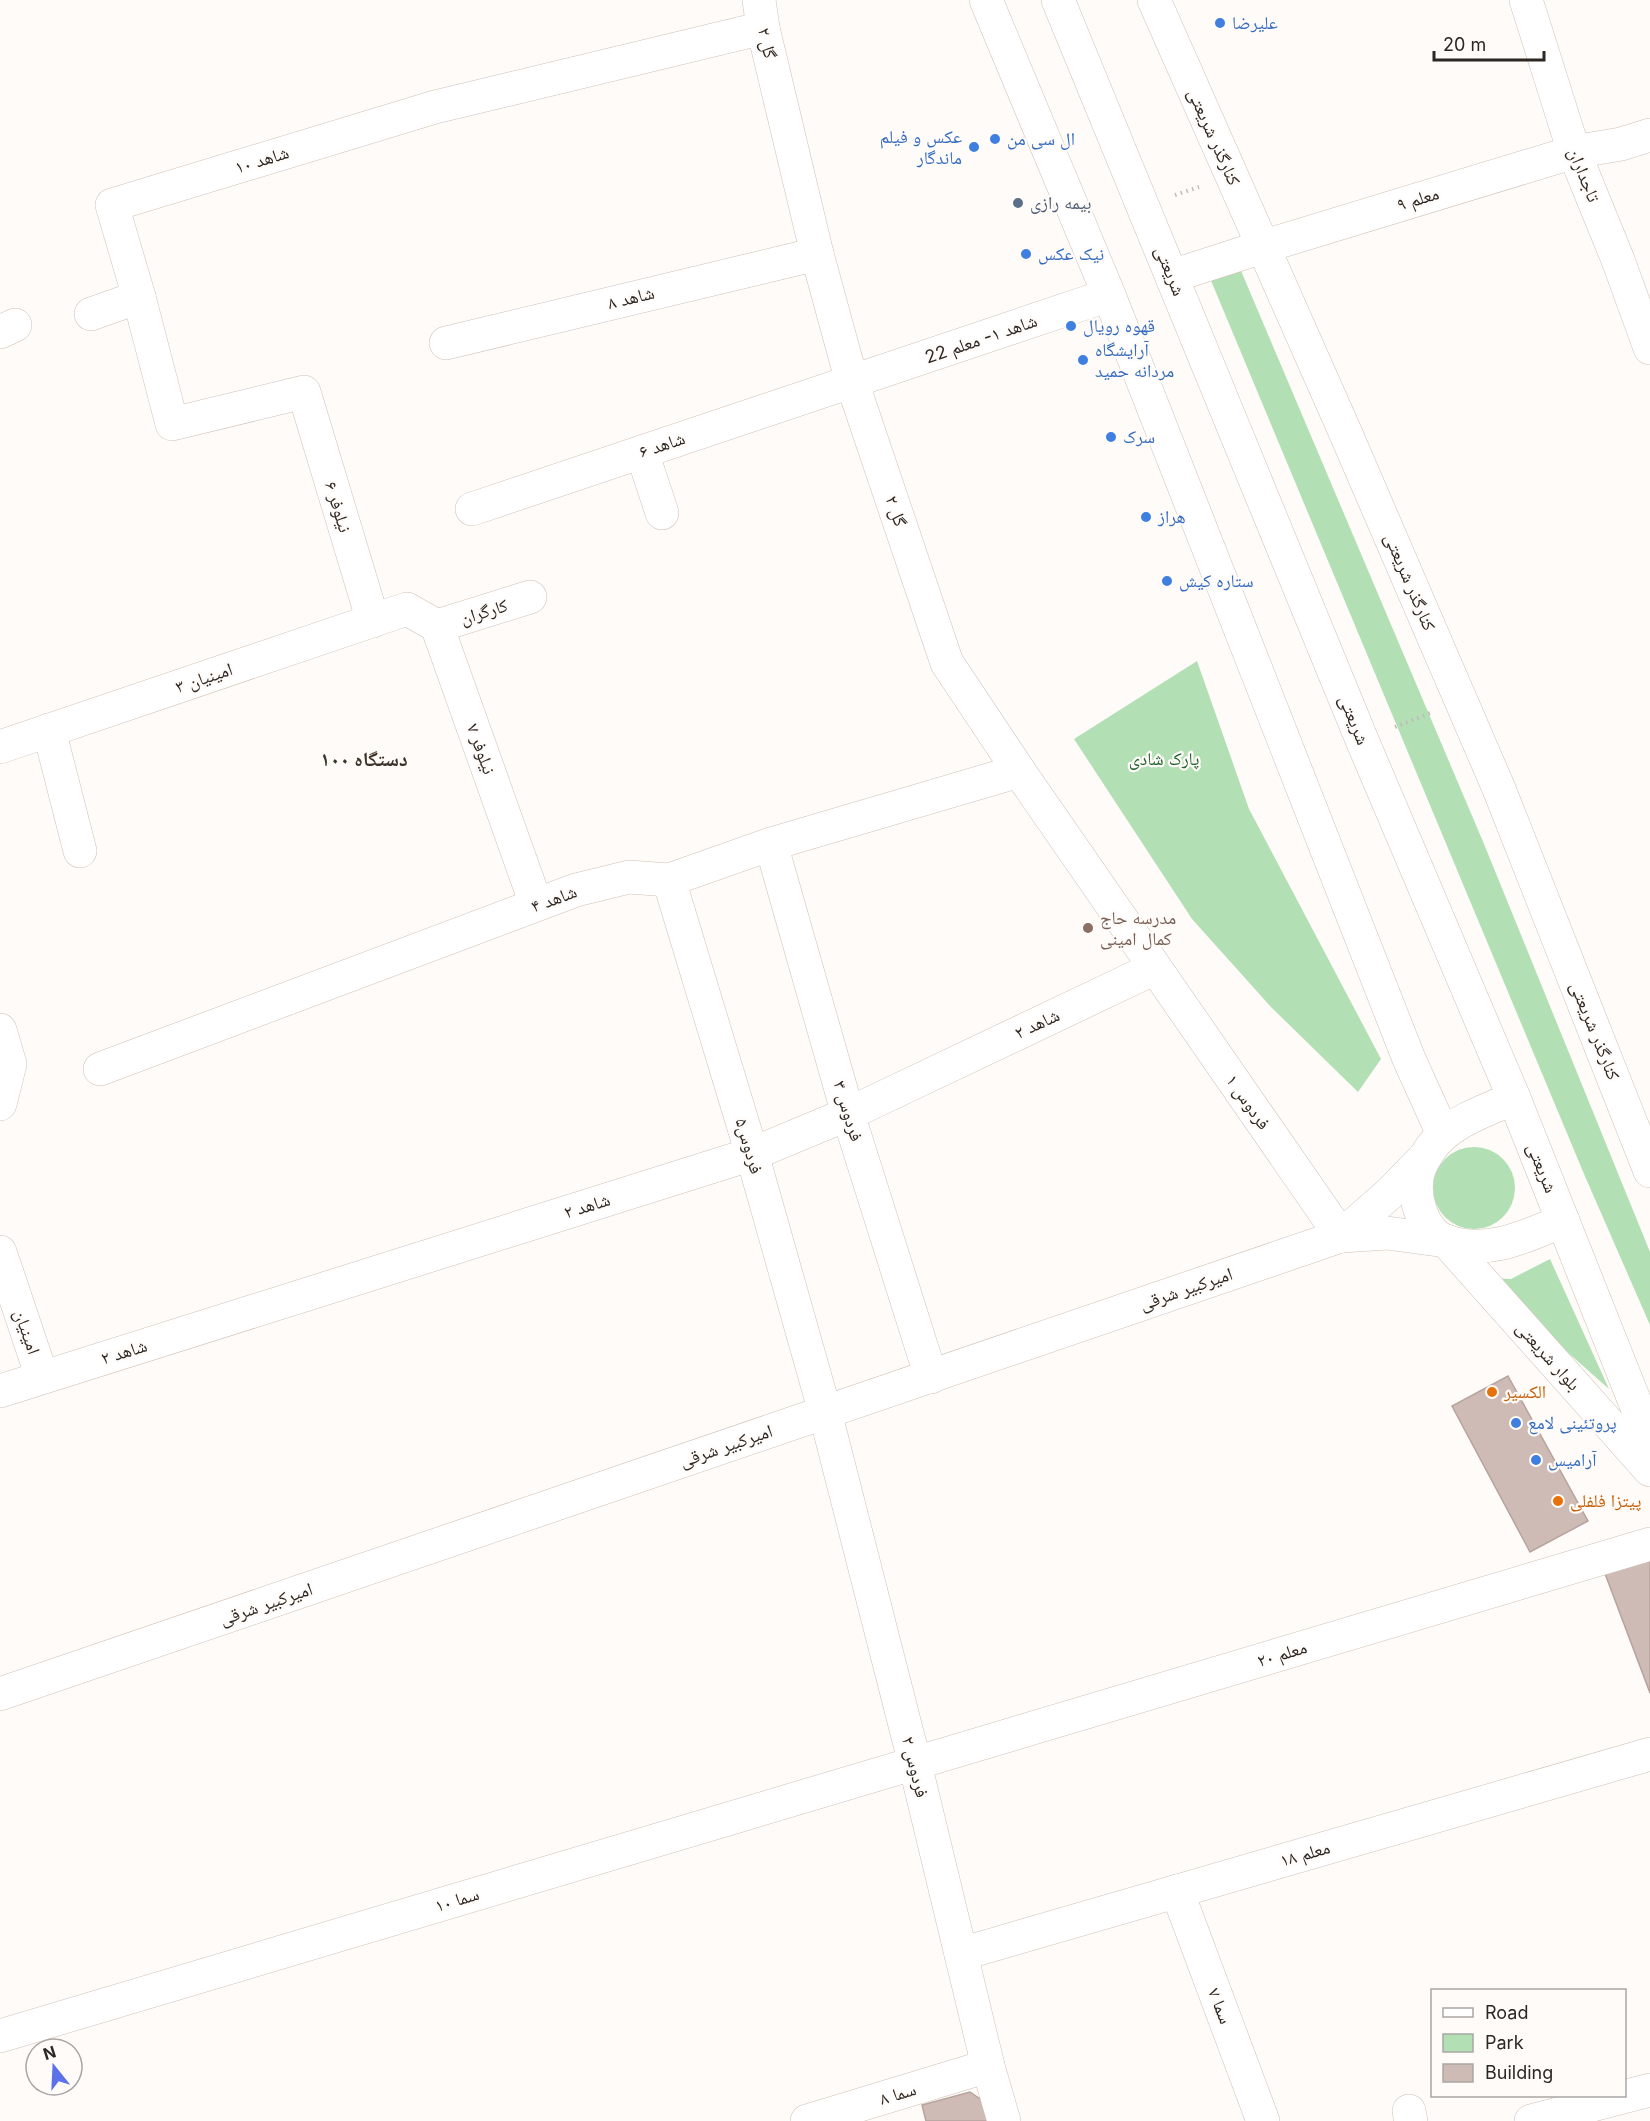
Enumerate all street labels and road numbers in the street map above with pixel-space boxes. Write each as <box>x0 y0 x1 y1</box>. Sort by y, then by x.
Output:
street label: گل ۲ <box>753 25 781 61</box>
street label: کنارگذر شریعتی <box>1183 85 1245 189</box>
street label: شاهد ۱۰ <box>232 141 291 178</box>
street label: تاجداران <box>1563 145 1605 205</box>
street label: معلم ۹ <box>1394 182 1442 217</box>
street label: شریعتی <box>1150 243 1190 299</box>
street label: شاهد ۸ <box>605 282 656 313</box>
street label: شاهد ۱- معلم 22 <box>922 310 1040 369</box>
street label: شاهد ۶ <box>636 427 688 462</box>
street label: نیلوفر ۶ <box>321 479 356 535</box>
street label: گل ۲ <box>881 493 912 530</box>
street label: کنارگذر شریعتی <box>1380 530 1441 635</box>
street label: کارگران <box>458 594 511 630</box>
street label: امینیان ۳ <box>173 658 235 698</box>
street label: شریعتی <box>1334 692 1374 748</box>
street label: نیلوفر ۷ <box>462 721 500 777</box>
street label: شاهد ۴ <box>528 881 580 916</box>
street label: کنارگذر شریعتی <box>1565 979 1625 1084</box>
street label: شاهد ۲ <box>1011 1004 1063 1043</box>
street label: فردوس ۱ <box>1221 1070 1275 1134</box>
street label: فردوس ۳ <box>828 1078 868 1144</box>
street label: فردوس۵ <box>731 1116 767 1176</box>
street label: شریعتی <box>1522 1140 1562 1196</box>
street label: شاهد ۲ <box>561 1189 613 1222</box>
street label: امیرکبیر شرقی <box>1137 1263 1235 1315</box>
street label: امینیان <box>9 1307 45 1357</box>
street label: بلوار شریعتی <box>1511 1317 1585 1395</box>
street label: شاهد ۲ <box>98 1335 150 1368</box>
street label: امیرکبیر شرقی <box>677 1420 775 1472</box>
street label: امیرکبیر شرقی <box>217 1578 315 1630</box>
street label: معلم ۲۰ <box>1254 1636 1310 1673</box>
street label: فردوس ۲ <box>897 1734 933 1800</box>
street label: معلم ۱۸ <box>1278 1836 1333 1873</box>
street label: سما ۱۰ <box>432 1883 481 1916</box>
street label: سما ۷ <box>1204 1985 1237 2027</box>
street label: سما ۸ <box>877 2078 919 2109</box>

